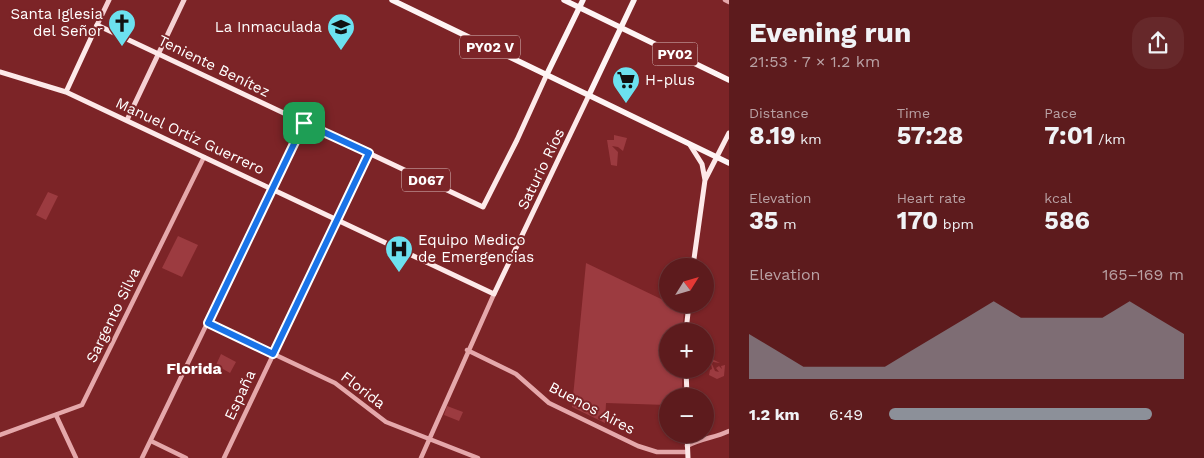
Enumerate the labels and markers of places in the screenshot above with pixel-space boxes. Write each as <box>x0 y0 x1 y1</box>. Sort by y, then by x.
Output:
place label: Santa Iglesia del Señor <box>10 5 103 40</box>
church icon: Santa Iglesia del Señor <box>107 8 137 47</box>
school or university icon: La Inmaculada <box>326 12 356 51</box>
place label: La Inmaculada <box>215 18 323 36</box>
supermarket icon: H-plus <box>611 65 641 104</box>
place label: H-plus <box>645 71 695 89</box>
pin <box>283 102 325 144</box>
place label: Equipo Medico de Emergencias <box>418 231 534 266</box>
hospital icon: Equipo Medico de Emergencias <box>384 234 414 273</box>

